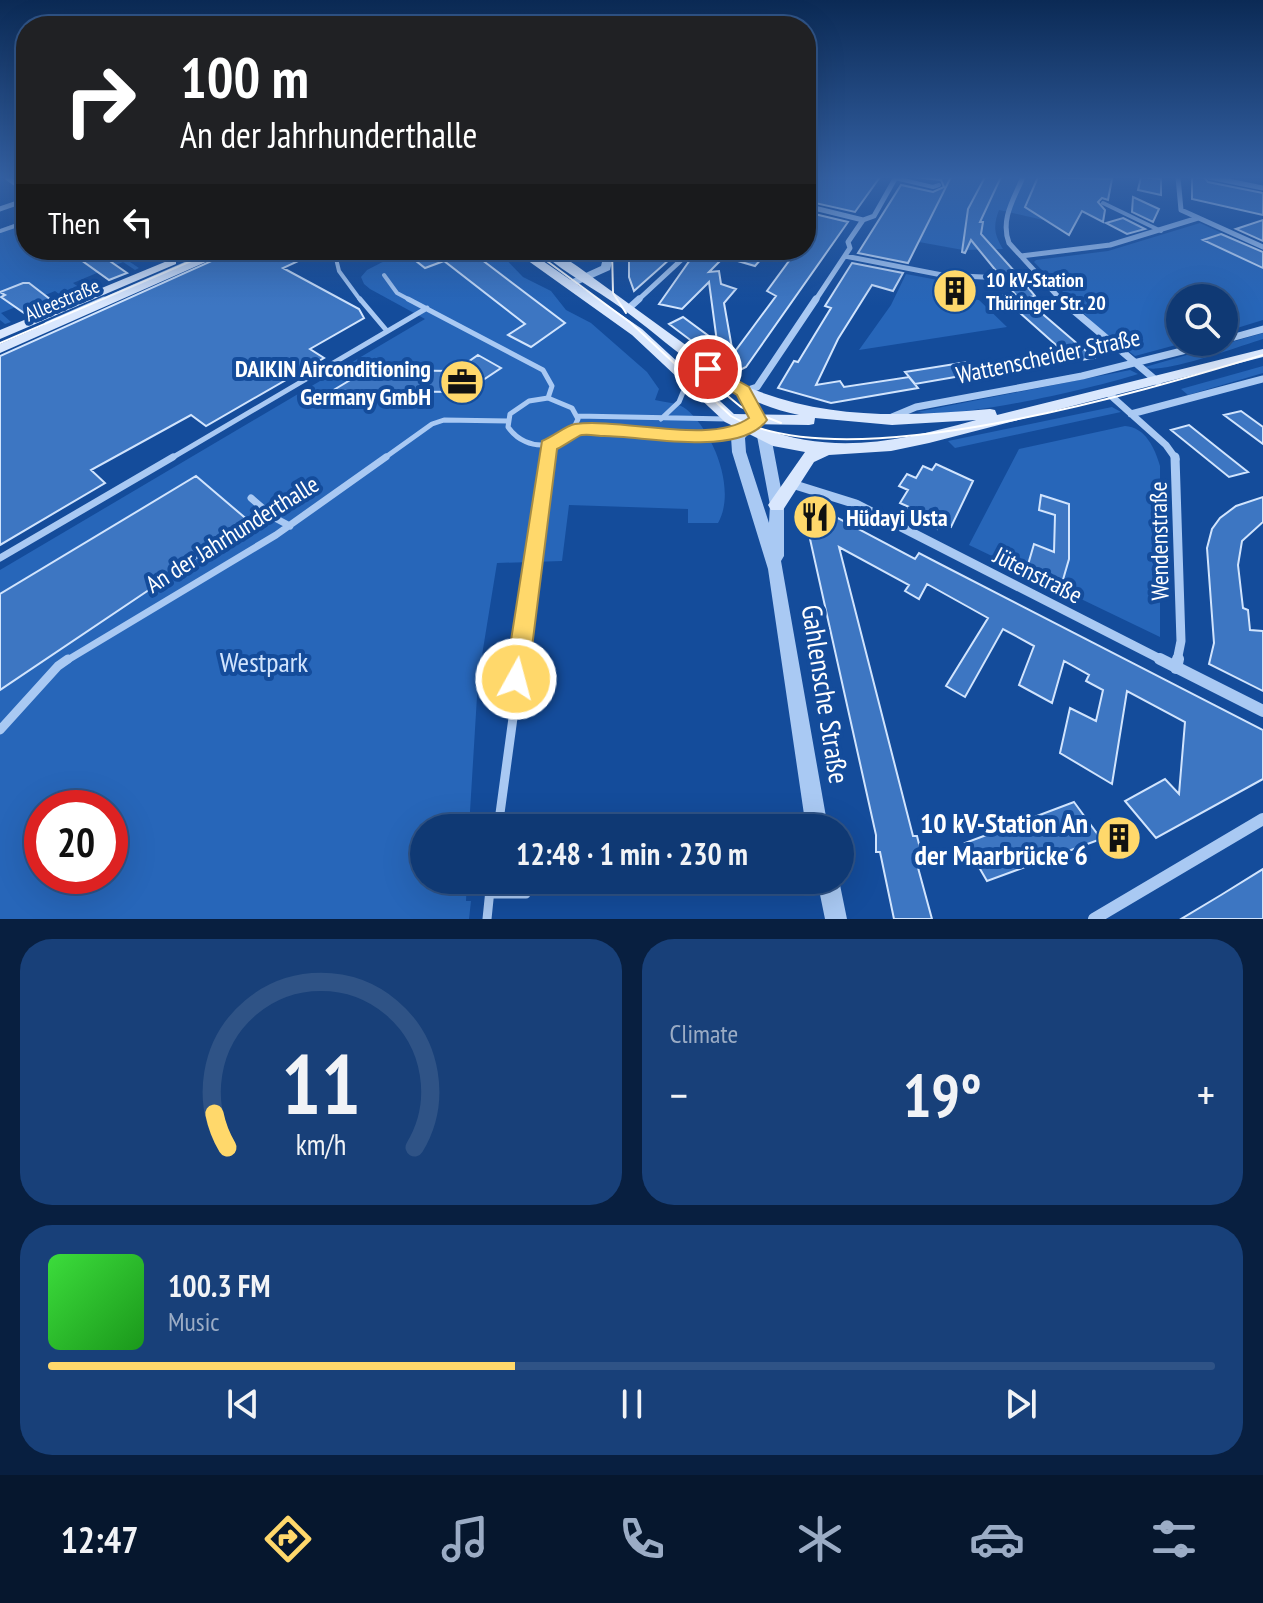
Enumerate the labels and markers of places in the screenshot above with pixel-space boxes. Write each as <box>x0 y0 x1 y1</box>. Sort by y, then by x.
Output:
building icon: 10 kV-Station Thüringer Str. 20 <box>931 267 979 315</box>
place label: 10 kV-Station Thüringer Str. 20 <box>986 267 1106 316</box>
pin <box>674 335 742 403</box>
place label: DAIKIN Airconditioning Germany GmbH <box>235 353 431 412</box>
office icon: DAIKIN Airconditioning Germany GmbH <box>438 358 486 406</box>
restaurant icon: Hüdayi Usta <box>791 493 839 541</box>
place label: Hüdayi Usta <box>846 502 948 533</box>
place label: 10 kV-Station An der Maarbrücke 6 <box>914 804 1088 873</box>
building icon: 10 kV-Station An der Maarbrücke 6 <box>1095 814 1143 862</box>

